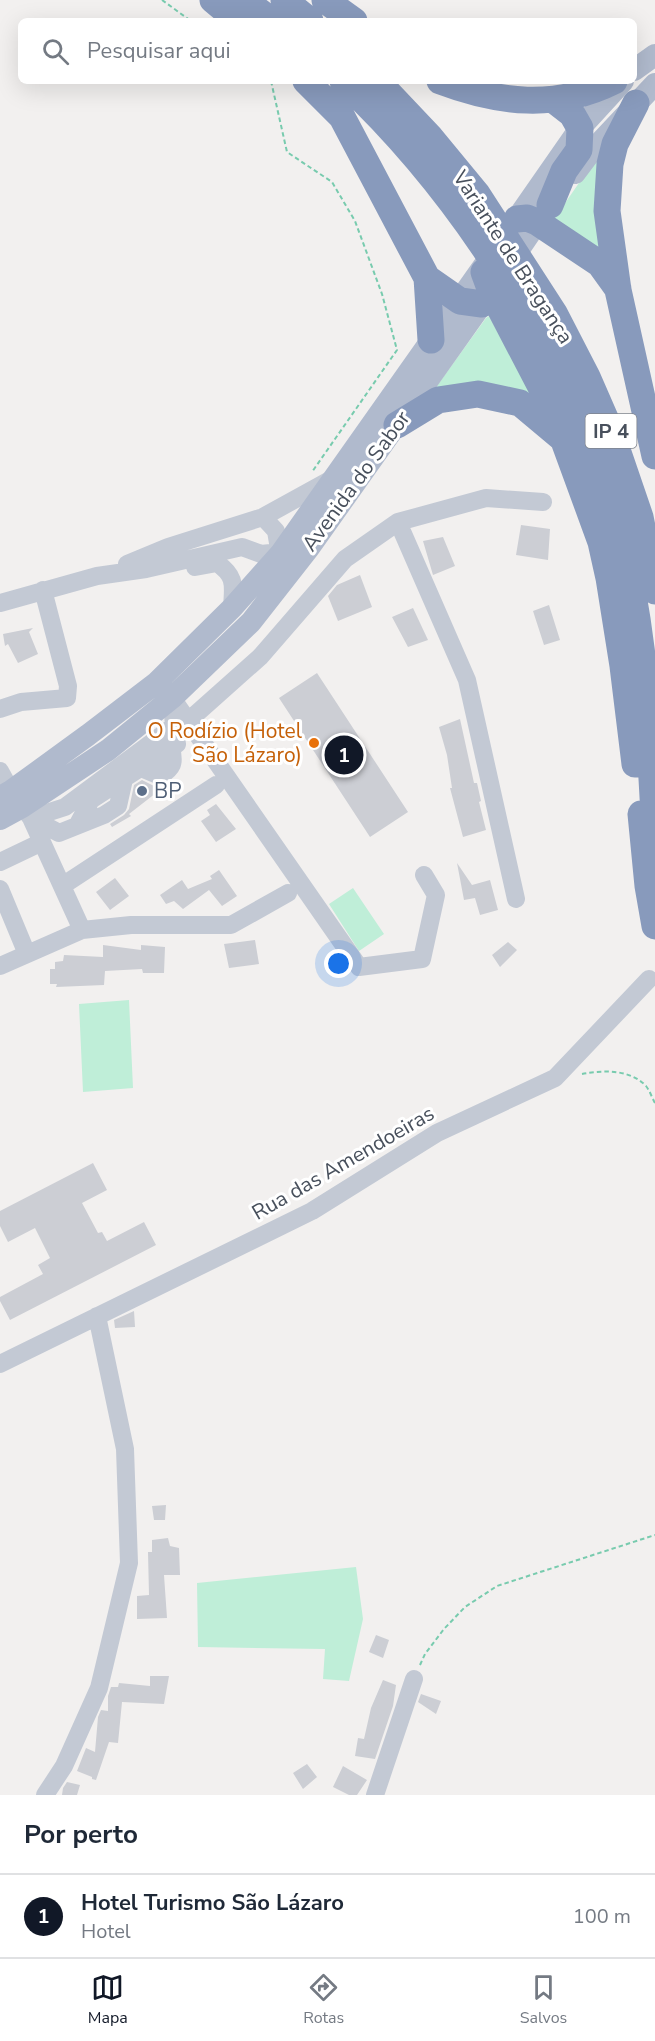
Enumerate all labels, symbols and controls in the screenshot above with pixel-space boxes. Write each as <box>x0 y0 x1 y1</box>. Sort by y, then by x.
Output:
search box <box>18 18 637 84</box>
icon: search <box>39 35 72 68</box>
text: Pesquisar aqui <box>87 36 231 66</box>
street label: Variante de Bragança <box>446 164 580 349</box>
street label: Avenida do Sabor <box>296 405 417 557</box>
road number: IP 4 <box>586 414 636 448</box>
place label: O Rodízio (Hotel São Lázaro) <box>147 717 303 769</box>
pin: 1 <box>324 732 364 777</box>
marker: O Rodízio (Hotel São Lázaro) <box>307 736 321 750</box>
place label: BP <box>154 777 182 805</box>
marker: BP <box>135 784 149 798</box>
your location <box>324 949 353 978</box>
street label: Rua das Amendoeiras <box>247 1099 439 1227</box>
text: Por perto <box>24 1817 138 1852</box>
text: Hotel Turismo São Lázaro <box>81 1888 344 1918</box>
text: 1 <box>38 1903 50 1930</box>
text: 100 m <box>573 1903 631 1930</box>
text: Hotel <box>81 1918 131 1945</box>
tab: Mapa <box>88 1971 128 2029</box>
tab: Rotas <box>303 1971 344 2029</box>
tab: Salvos <box>520 1971 567 2029</box>

